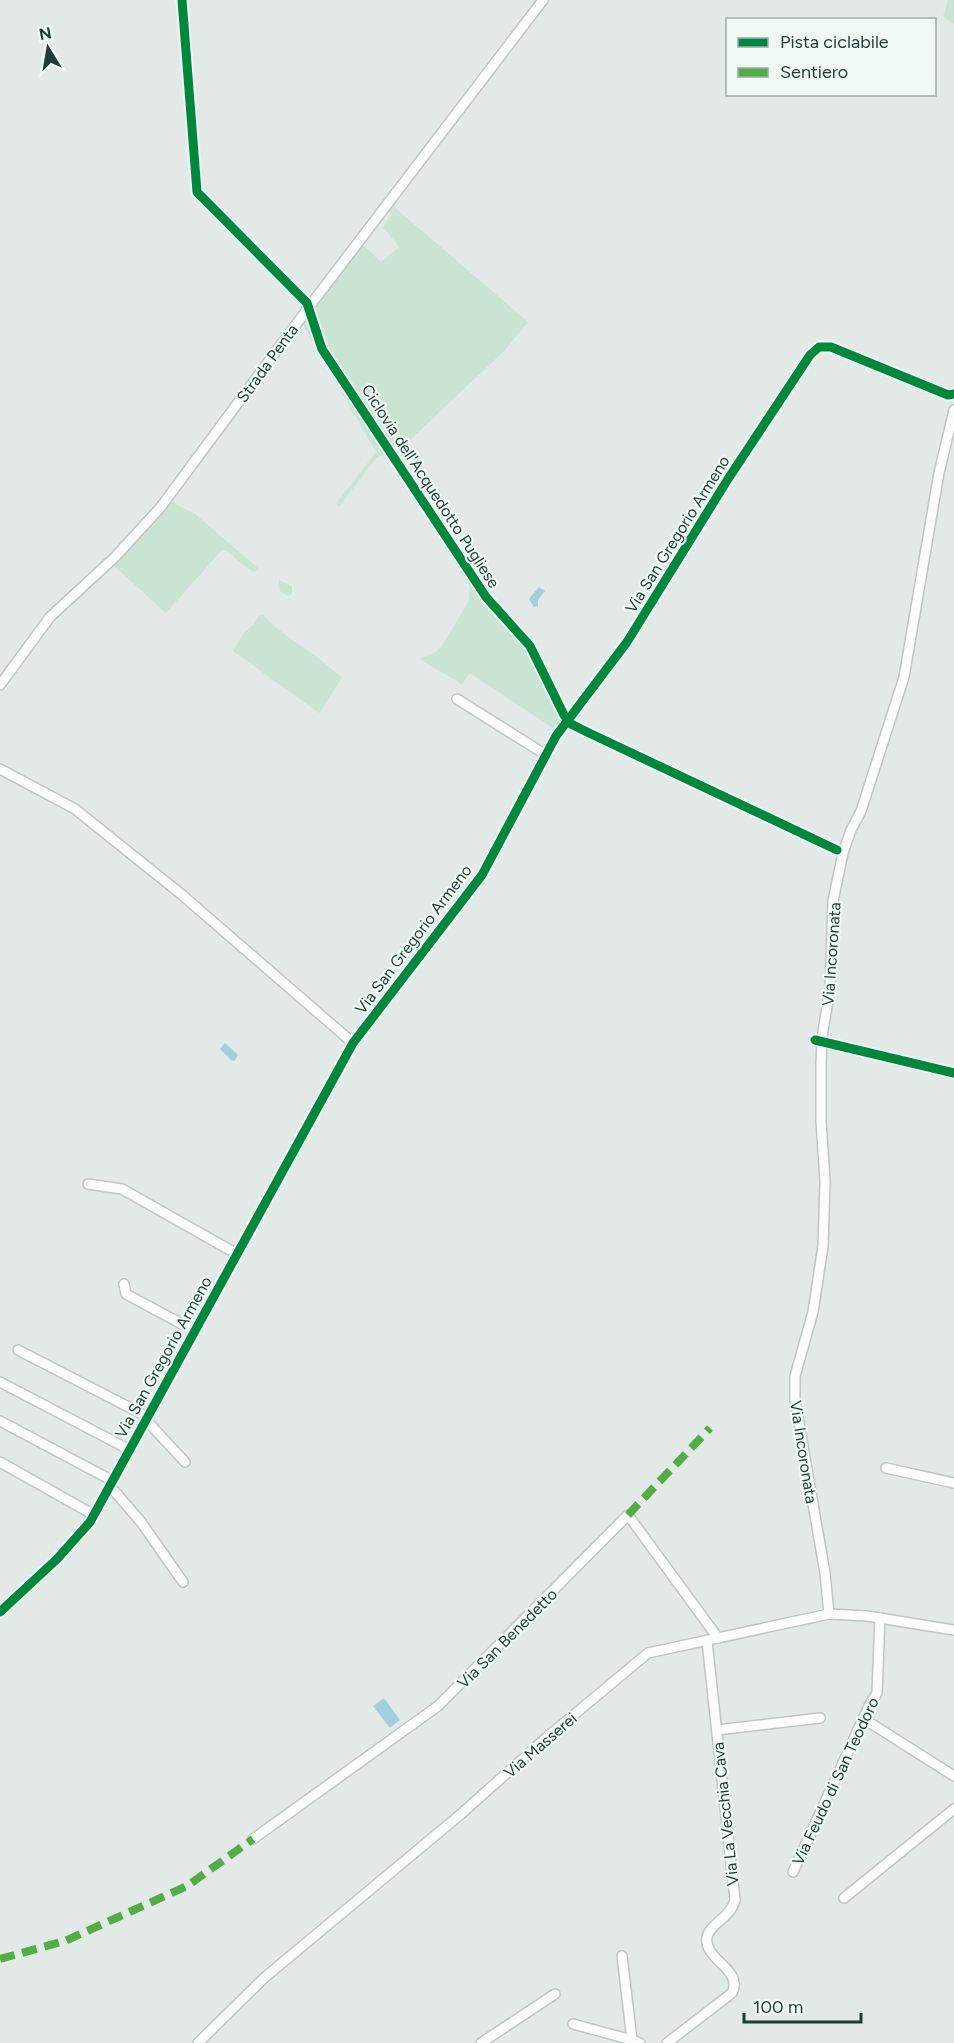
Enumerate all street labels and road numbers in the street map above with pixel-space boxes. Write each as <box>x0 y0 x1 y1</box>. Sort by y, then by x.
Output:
street label: Strada Penta <box>233 321 302 406</box>
street label: Ciclovia dell'Acquedotto Pugliese <box>358 381 504 592</box>
street label: Via San Gregorio Armeno <box>621 452 734 616</box>
street label: Via San Gregorio Armeno <box>351 861 476 1018</box>
street label: Via Incoronata <box>818 901 845 1007</box>
street label: Via San Gregorio Armeno <box>111 1273 216 1441</box>
street label: Via Incoronata <box>786 1399 821 1505</box>
street label: Via San Benedetto <box>453 1584 561 1692</box>
street label: Via Feudo di San Teodoro <box>788 1694 883 1868</box>
street label: Via Masserei <box>500 1709 581 1782</box>
street label: Via La Vecchia Cava <box>708 1741 742 1887</box>

